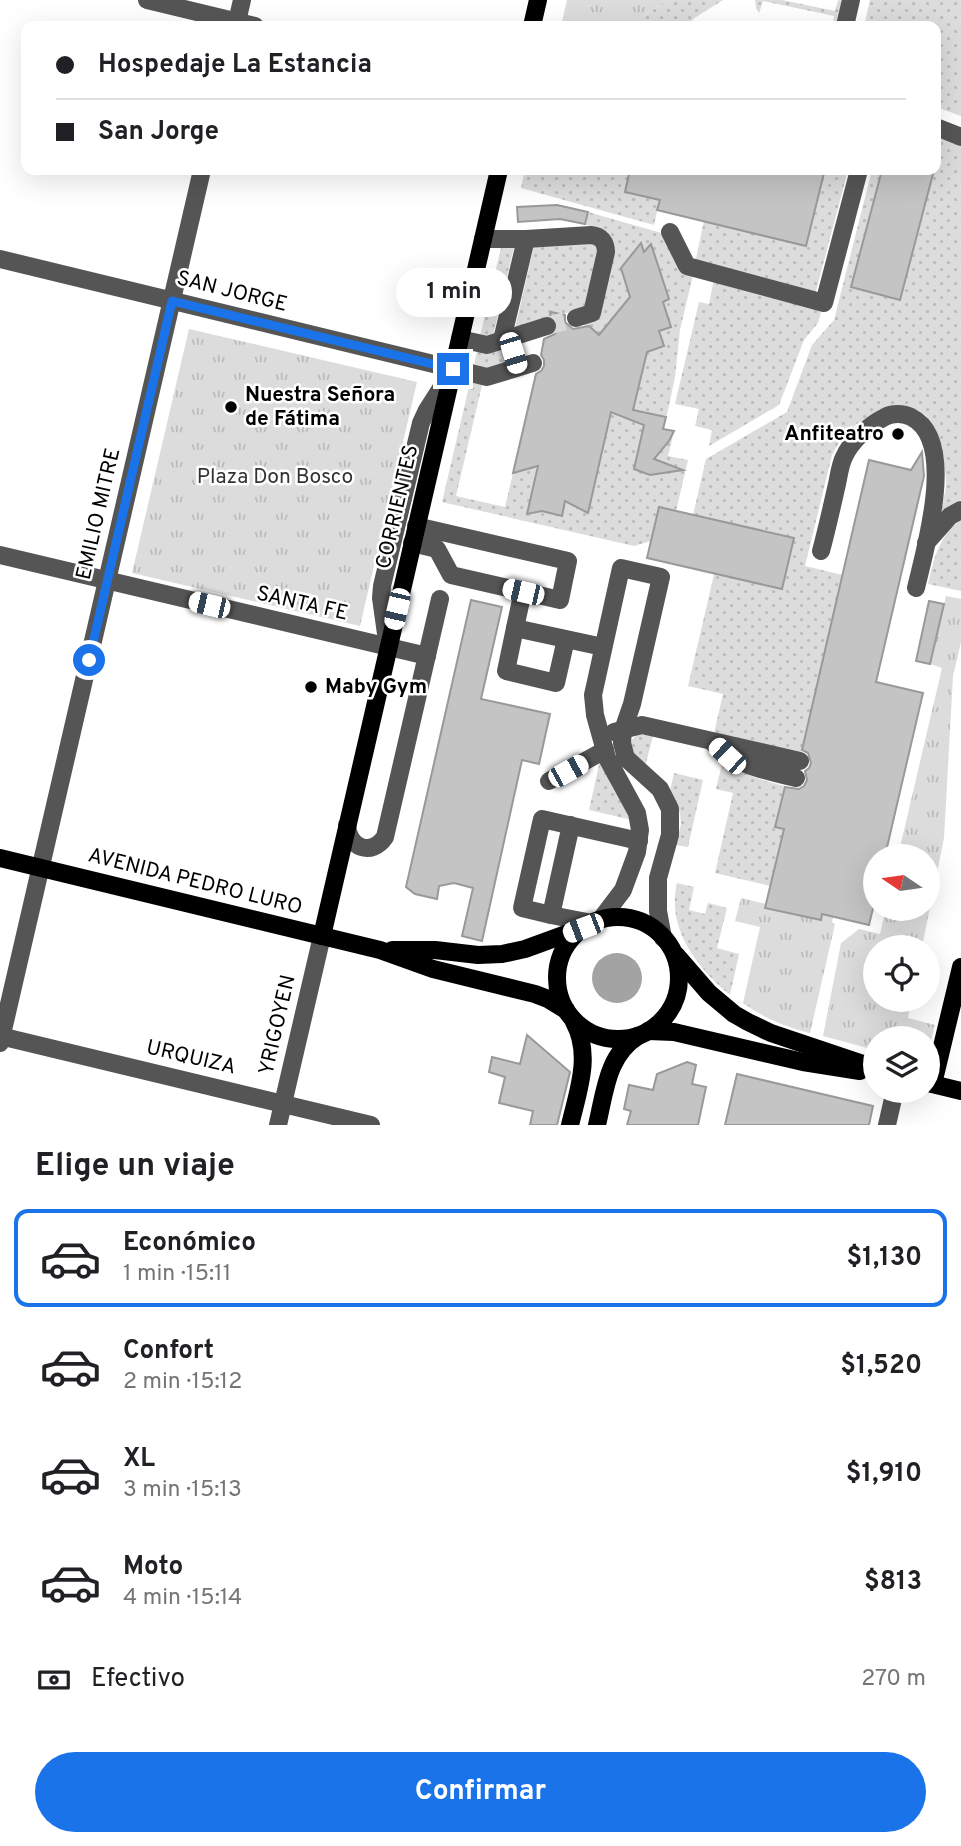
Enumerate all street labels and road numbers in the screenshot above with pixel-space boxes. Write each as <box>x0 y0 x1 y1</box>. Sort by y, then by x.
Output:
street label: SAN JORGE <box>174 265 290 319</box>
street label: CORRIENTES <box>371 442 425 572</box>
street label: EMILIO MITRE <box>71 446 127 582</box>
street label: SANTA FE <box>254 580 350 628</box>
street label: AVENIDA PEDRO LURO <box>85 842 305 922</box>
street label: YRIGOYEN <box>253 972 303 1078</box>
street label: URQUIZA <box>144 1035 238 1081</box>

